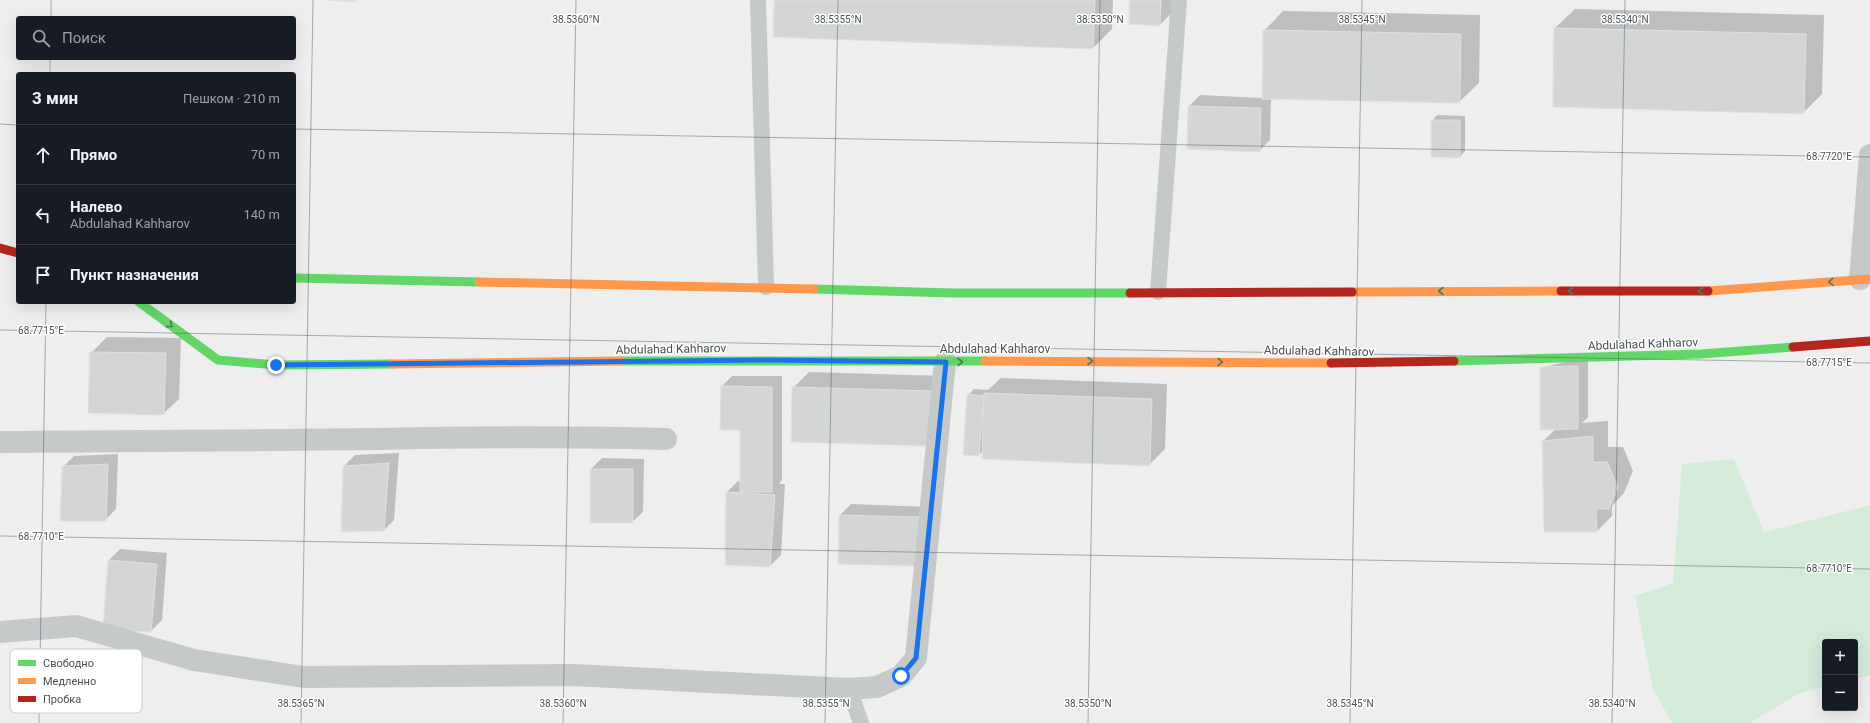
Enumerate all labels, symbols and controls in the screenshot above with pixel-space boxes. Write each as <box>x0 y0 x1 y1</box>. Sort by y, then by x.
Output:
text: 38.5360°N <box>552 14 600 25</box>
text: 38.5355°N <box>814 14 862 25</box>
text: 38.5350°N <box>1076 14 1124 25</box>
text: 38.5345°N <box>1338 14 1386 25</box>
text: 38.5340°N <box>1601 14 1649 25</box>
search box <box>16 16 296 60</box>
icon: search <box>30 27 52 49</box>
text: Поиск <box>62 29 106 47</box>
text: 3 мин <box>32 88 78 108</box>
text: Пешком · 210 m <box>183 91 280 106</box>
icon: ahead <box>32 144 54 166</box>
text: Прямо <box>70 146 117 164</box>
text: 70 m <box>251 147 280 162</box>
text: 68.7720°E <box>1806 151 1852 162</box>
text: Налево <box>70 198 122 216</box>
icon: left <box>32 204 54 226</box>
text: 140 m <box>243 207 280 222</box>
text: Abdulahad Kahharov <box>70 216 190 231</box>
icon: arrive <box>32 264 54 286</box>
text: Пункт назначения <box>70 266 199 284</box>
one-way arrow <box>1828 277 1834 286</box>
one-way arrow <box>1698 286 1704 295</box>
one-way arrow <box>1438 287 1444 295</box>
one-way arrow <box>1568 287 1574 295</box>
one-way arrow <box>166 320 173 327</box>
text: 68.7715°E <box>18 325 64 336</box>
street label: Abdulahad Kahharov <box>1587 335 1699 353</box>
street label: Abdulahad Kahharov <box>616 341 727 357</box>
street label: Abdulahad Kahharov <box>940 342 1050 356</box>
street label: Abdulahad Kahharov <box>1264 343 1375 359</box>
route end <box>267 356 285 374</box>
one-way arrow <box>1087 357 1093 365</box>
text: 68.7715°E <box>1806 357 1852 368</box>
one-way arrow <box>957 358 963 366</box>
one-way arrow <box>1217 358 1223 366</box>
text: 68.7710°E <box>18 531 64 542</box>
text: 68.7710°E <box>1806 563 1852 574</box>
map controls <box>1822 639 1858 711</box>
button: + <box>1822 639 1858 675</box>
legend <box>10 649 142 713</box>
text: Свободно <box>43 657 94 670</box>
route start <box>892 667 910 685</box>
text: Медленно <box>43 675 96 688</box>
button: − <box>1822 675 1858 711</box>
text: Пробка <box>43 693 81 706</box>
text: 38.5365°N <box>277 698 325 709</box>
text: 38.5360°N <box>539 698 587 709</box>
text: 38.5355°N <box>802 698 850 709</box>
text: 38.5350°N <box>1064 698 1112 709</box>
text: 38.5345°N <box>1326 698 1374 709</box>
text: 38.5340°N <box>1588 698 1636 709</box>

